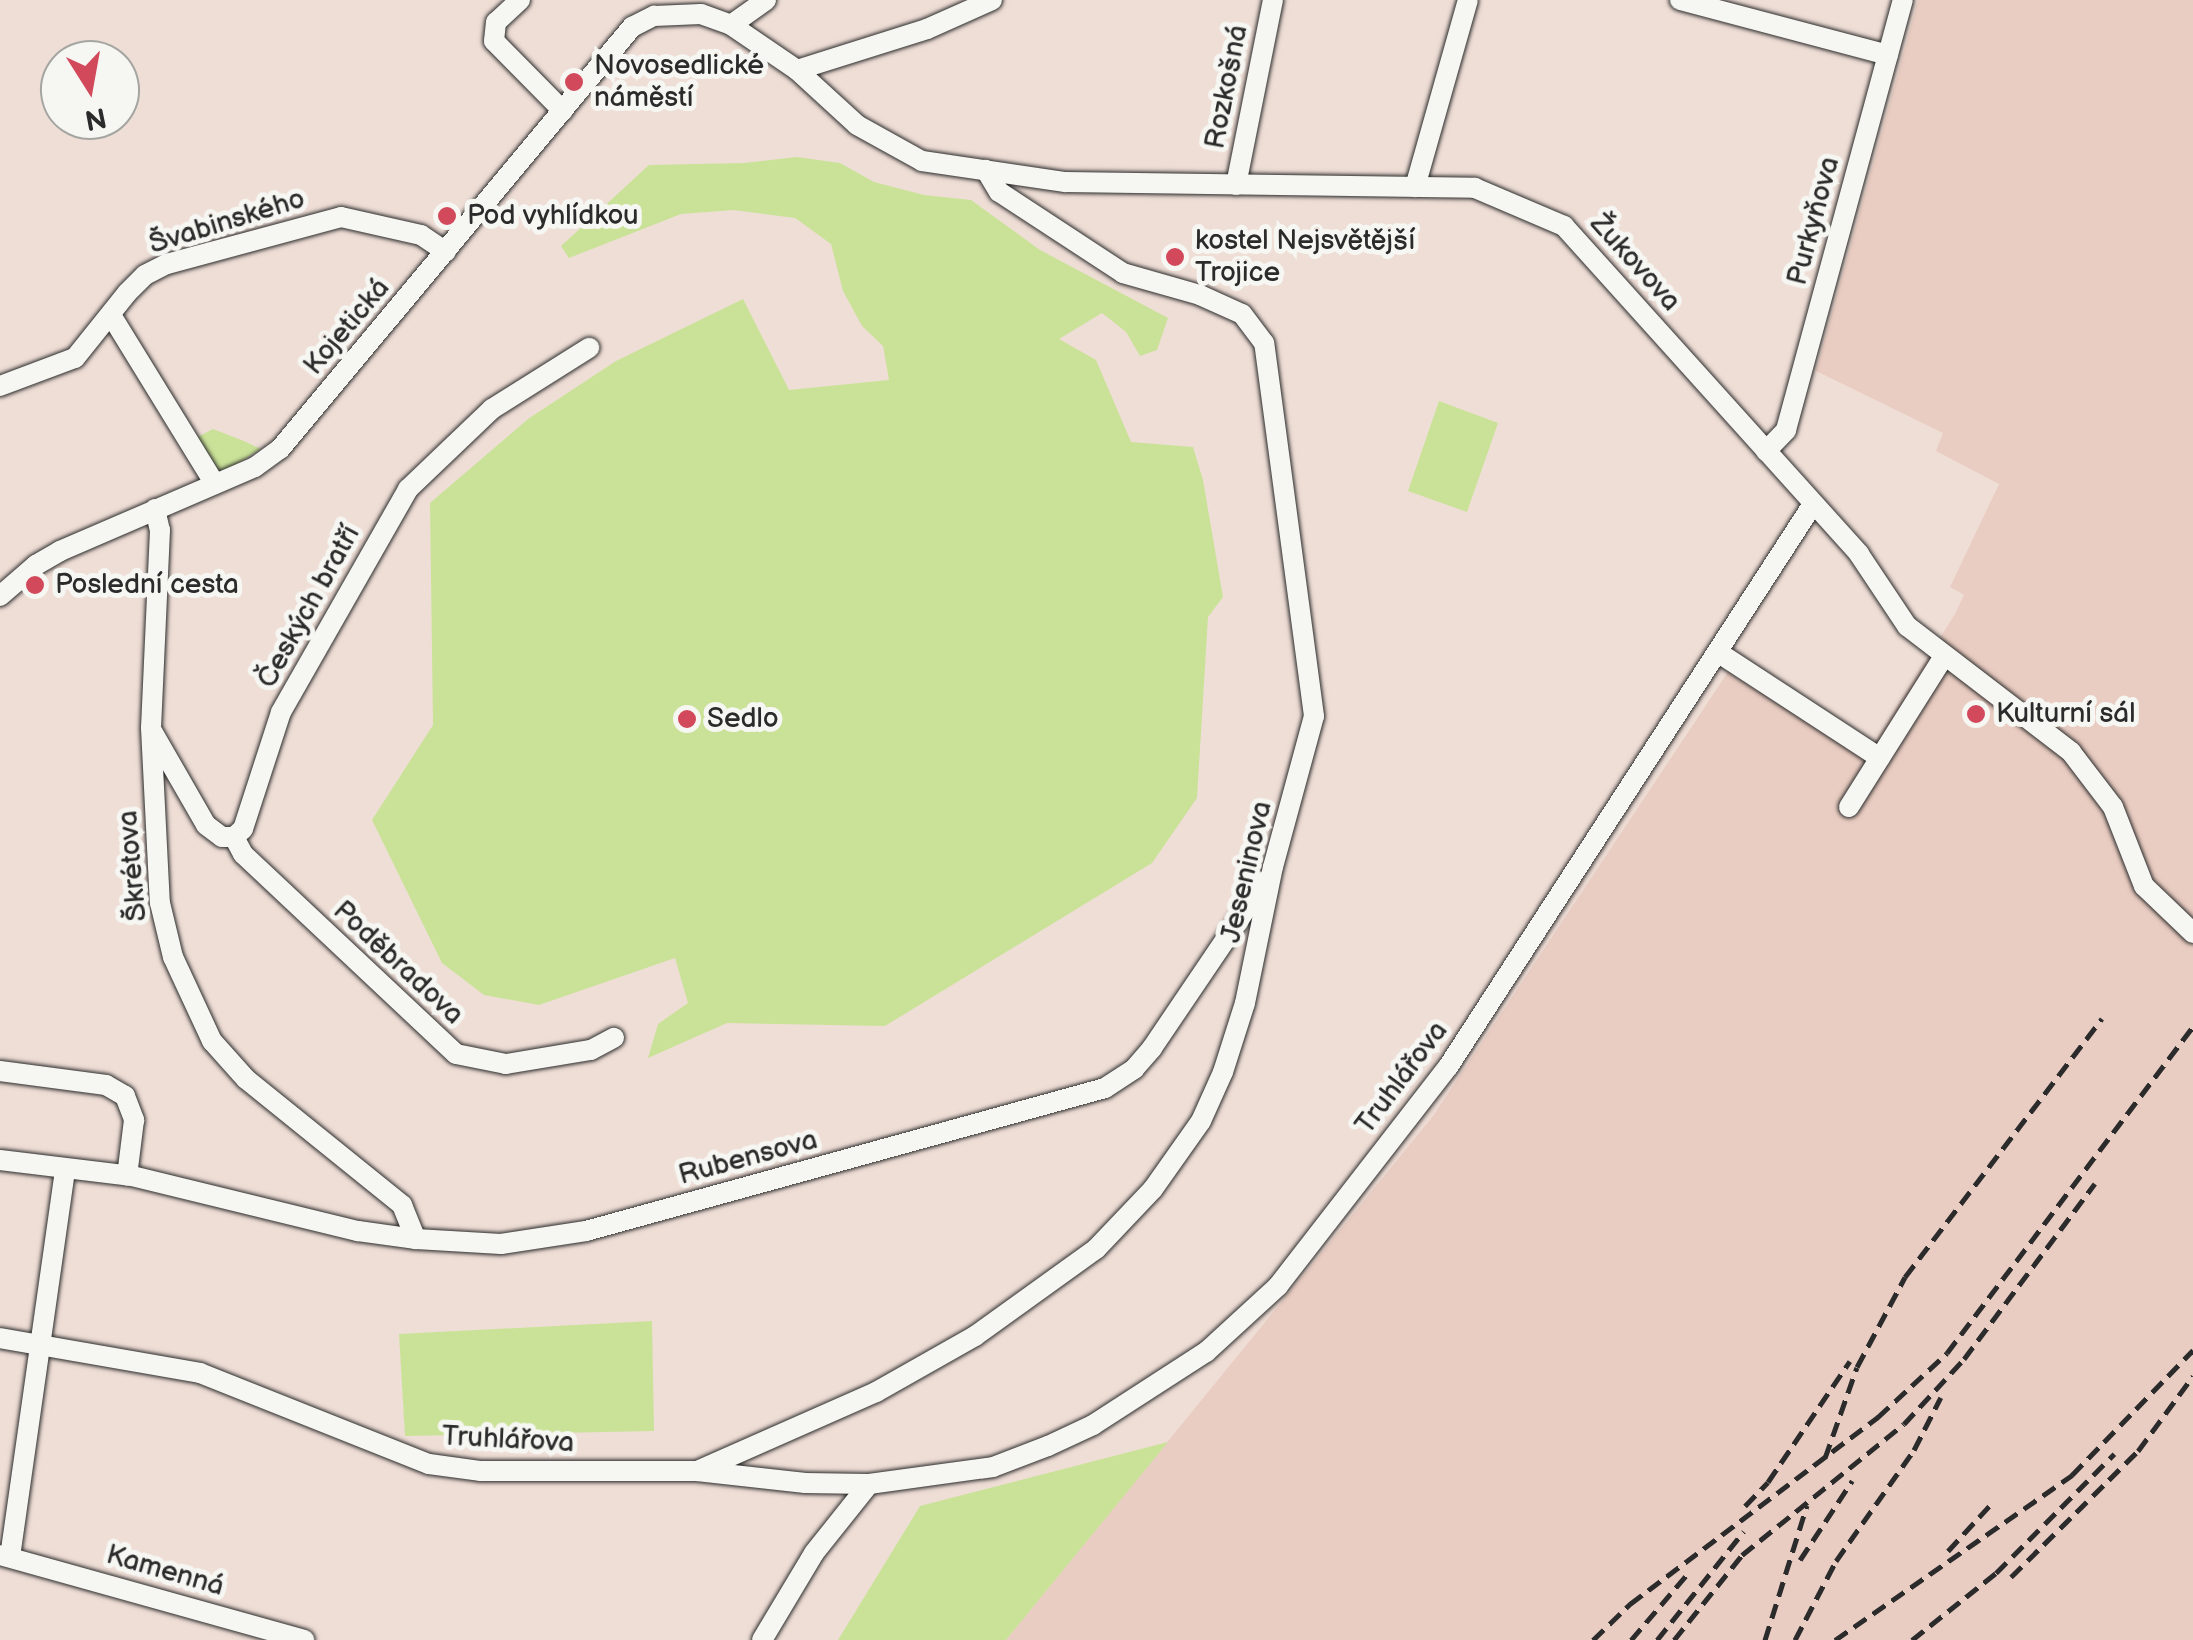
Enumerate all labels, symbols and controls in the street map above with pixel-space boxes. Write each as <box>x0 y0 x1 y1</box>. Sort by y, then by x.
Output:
street label: Rozkošná <box>1199 22 1255 152</box>
north arrow <box>40 40 140 140</box>
place label: Novosedlické náměstí <box>594 49 764 115</box>
marker: Novosedlické náměstí <box>563 71 585 93</box>
text: N <box>82 100 109 136</box>
street label: Purkyňova <box>1781 153 1847 289</box>
street label: Švabinského <box>145 182 309 262</box>
place label: Pod vyhlídkou <box>467 199 639 233</box>
marker: Pod vyhlídkou <box>436 205 458 227</box>
street label: Žukovova <box>1583 208 1687 318</box>
place label: kostel Nejsvětější Trojice <box>1195 224 1415 290</box>
marker: kostel Nejsvětější Trojice <box>1164 246 1186 268</box>
street label: Kojetická <box>297 272 397 382</box>
street label: Českých bratří <box>251 520 367 694</box>
place label: Poslední cesta <box>55 568 239 602</box>
marker: Poslední cesta <box>24 574 46 596</box>
place label: Kulturní sál <box>1996 697 2135 731</box>
place label: Sedlo <box>707 702 779 736</box>
marker: Kulturní sál <box>1965 703 1987 725</box>
marker: Sedlo <box>676 708 698 730</box>
street label: Jeseninova <box>1214 798 1280 946</box>
street label: Škrétova <box>111 809 155 923</box>
street label: Poděbradova <box>326 894 470 1032</box>
street label: Truhlářova <box>1349 1015 1455 1141</box>
street label: Rubensova <box>675 1123 821 1193</box>
street label: Truhlářova <box>441 1420 575 1460</box>
street label: Kamenná <box>102 1538 228 1604</box>

